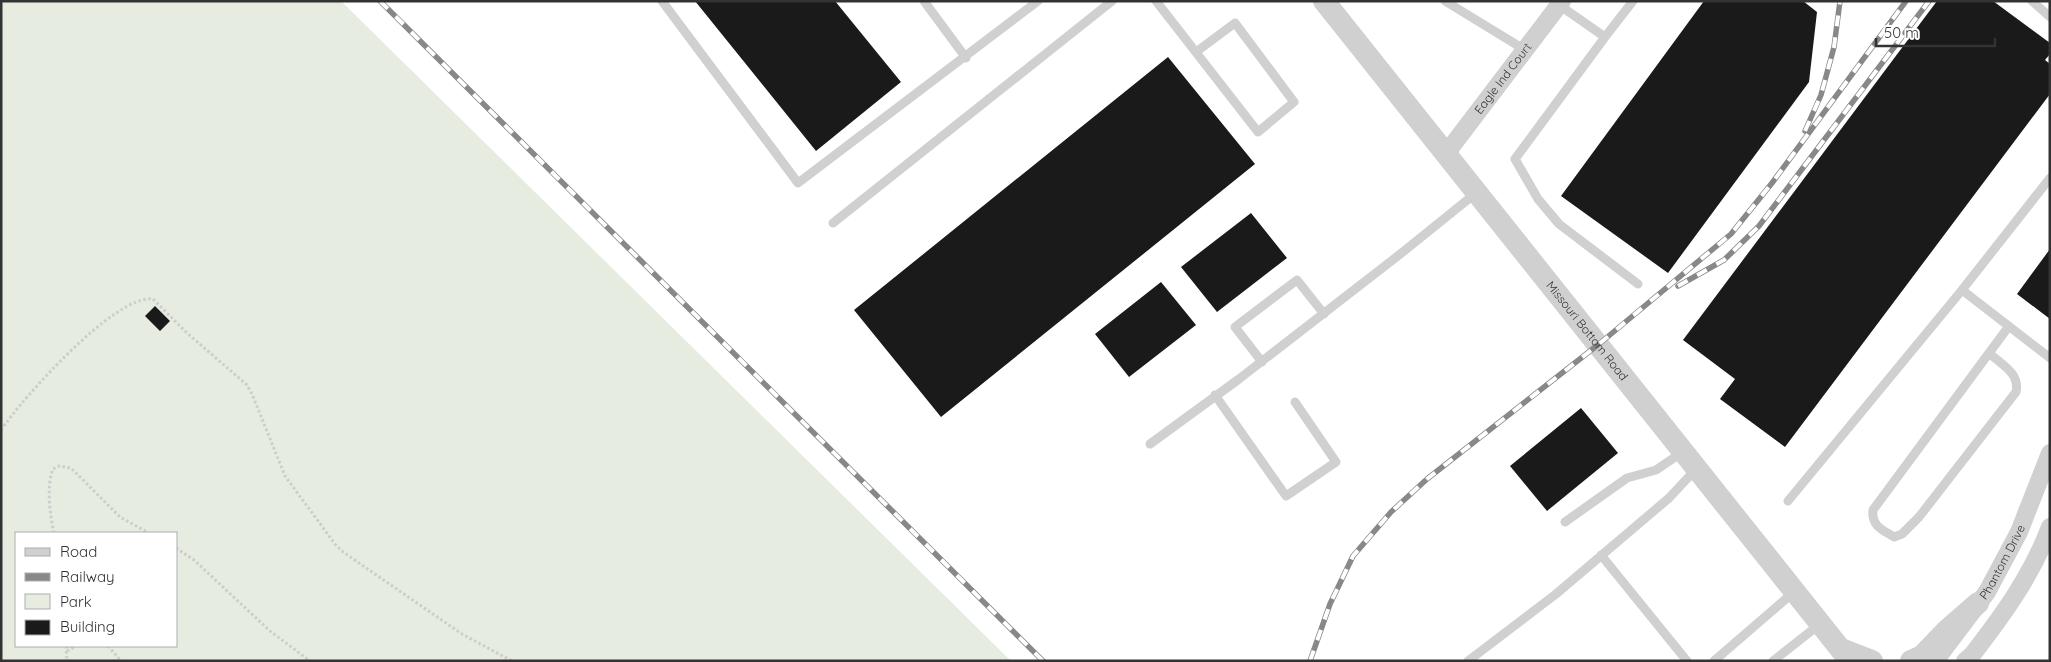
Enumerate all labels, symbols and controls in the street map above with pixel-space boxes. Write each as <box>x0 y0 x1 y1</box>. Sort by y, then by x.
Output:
scale bar <box>1876 15 1995 47</box>
text: 50 m <box>1884 23 1919 42</box>
street label: Eagle Ind Court <box>1471 40 1534 117</box>
street label: Missouri Bottom Road <box>1543 278 1632 383</box>
street label: Phantom Drive <box>1976 522 2028 602</box>
legend <box>15 532 178 647</box>
text: Road <box>60 542 97 561</box>
text: Railway <box>60 567 115 586</box>
text: Park <box>60 592 92 611</box>
text: Building <box>60 617 115 636</box>

